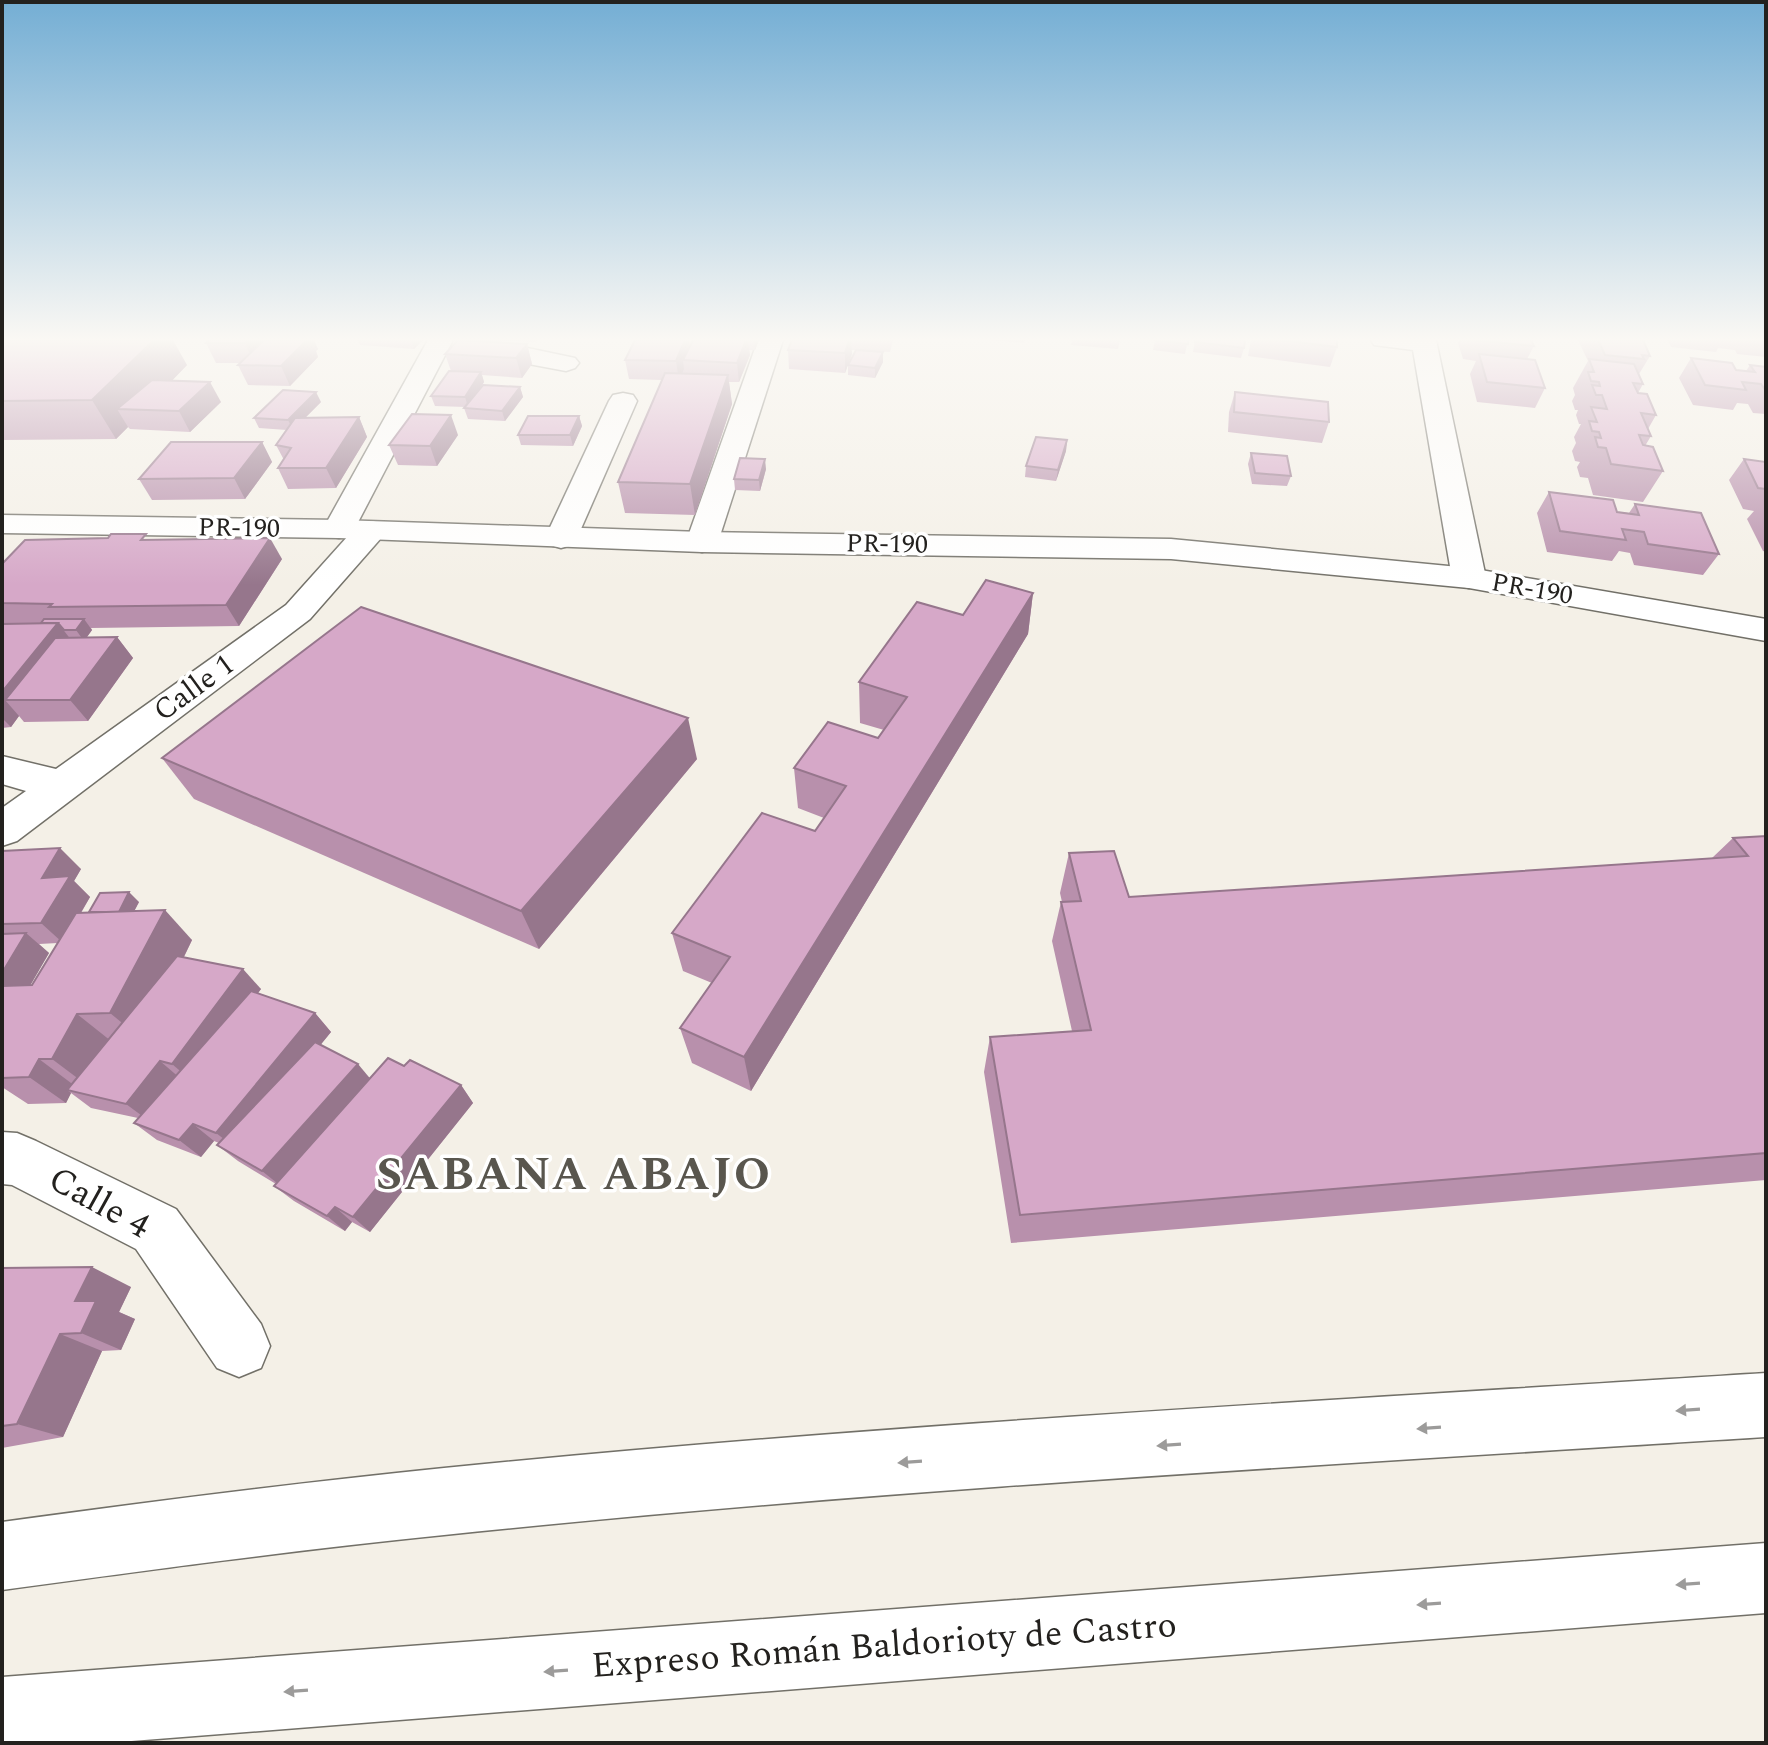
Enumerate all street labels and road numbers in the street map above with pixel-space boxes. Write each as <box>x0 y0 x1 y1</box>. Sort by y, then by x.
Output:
street label: PR-190 <box>198 507 280 549</box>
street label: PR-190 <box>846 523 928 565</box>
street label: PR-190 <box>1488 562 1576 616</box>
street label: Calle 1 <box>144 643 244 733</box>
street label: Calle 4 <box>38 1152 160 1254</box>
street label: Expreso Román Baldorioty de Castro <box>589 1598 1179 1694</box>

